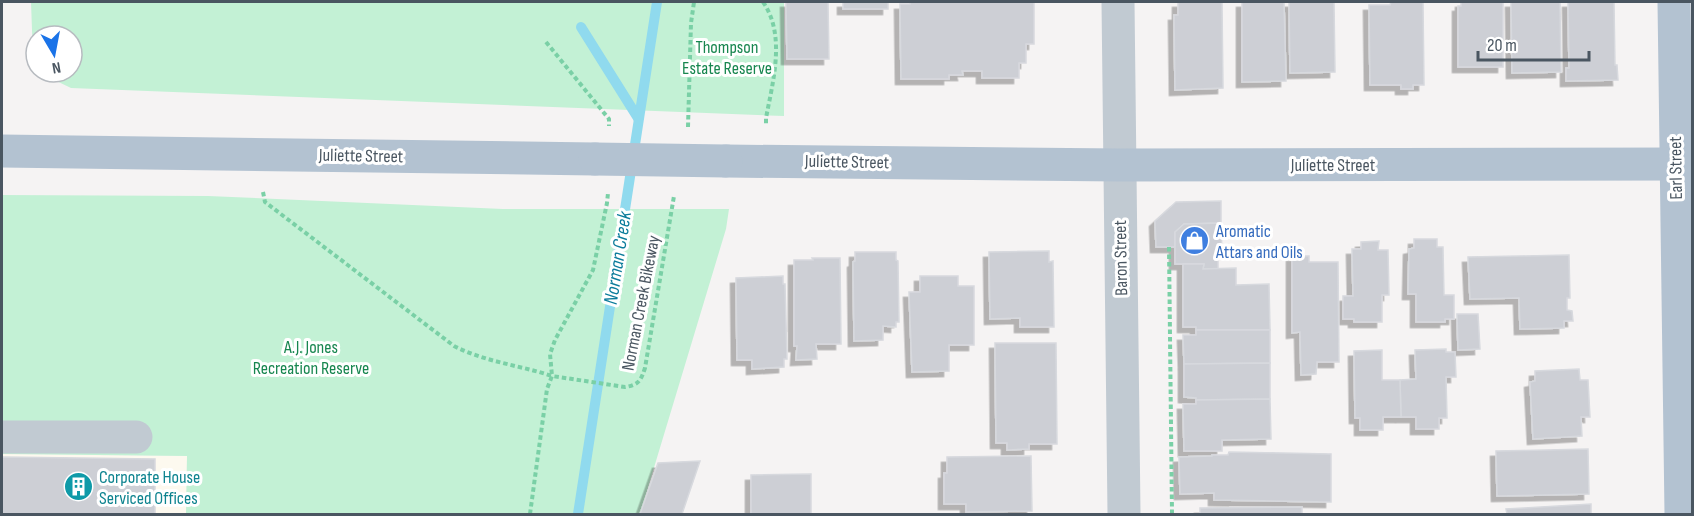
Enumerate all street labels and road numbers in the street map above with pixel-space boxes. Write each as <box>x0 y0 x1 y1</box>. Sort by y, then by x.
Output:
street label: Earl Street <box>1665 136 1687 200</box>
street label: Juliette Street <box>318 145 404 167</box>
street label: Juliette Street <box>804 151 890 173</box>
street label: Juliette Street <box>1290 155 1376 176</box>
street label: Baron Street <box>1110 219 1132 296</box>
street label: Norman Creek Bikeway <box>618 234 664 372</box>

